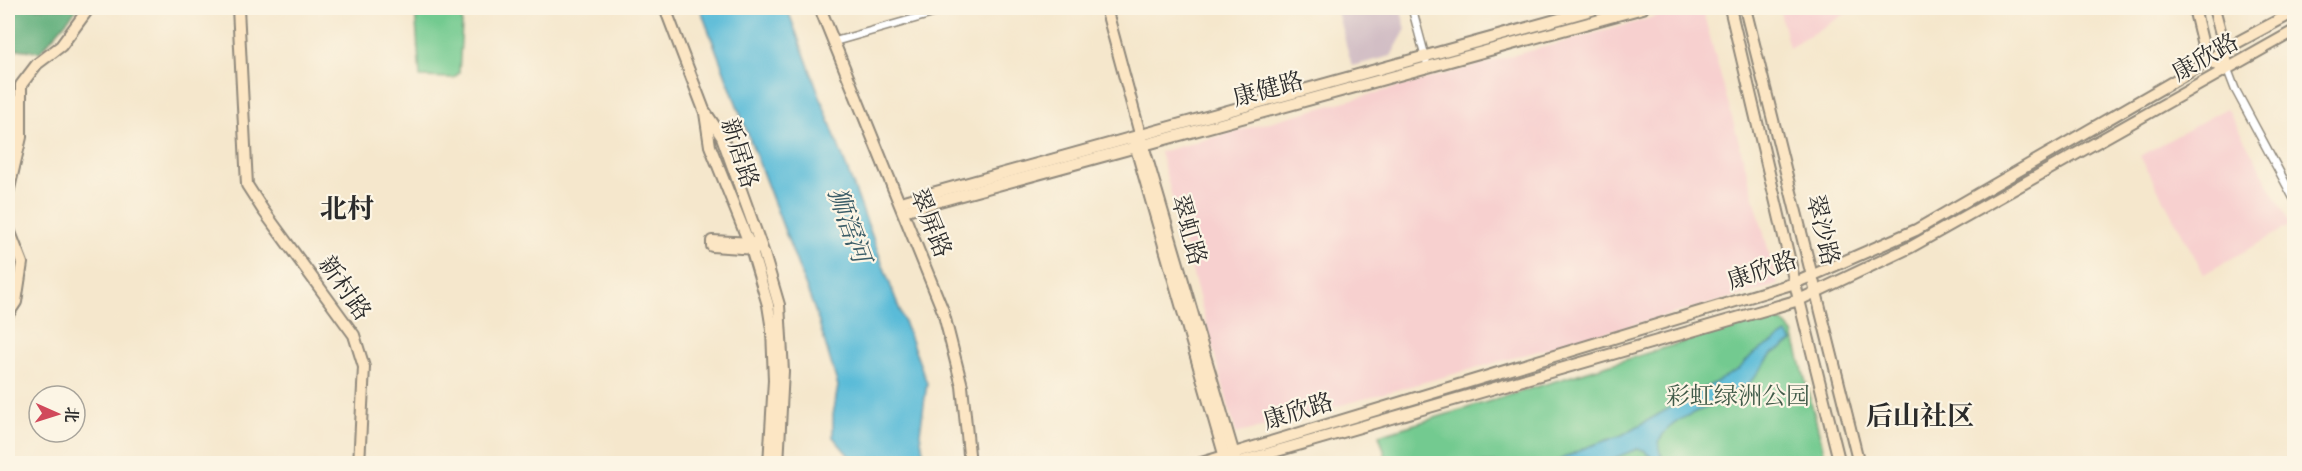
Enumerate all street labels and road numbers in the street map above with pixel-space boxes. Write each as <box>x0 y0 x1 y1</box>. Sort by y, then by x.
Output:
street label: 康欣路 <box>2166 26 2244 88</box>
street label: 康健路 <box>1229 64 1307 114</box>
street label: 新居路 <box>714 114 766 192</box>
street label: 翠屏路 <box>903 184 959 262</box>
street label: 翠虹路 <box>1164 191 1214 269</box>
street label: 翠沙路 <box>1799 191 1847 269</box>
street label: 康欣路 <box>1723 243 1801 297</box>
street label: 新村路 <box>311 249 379 327</box>
street label: 康欣路 <box>1259 385 1337 437</box>

